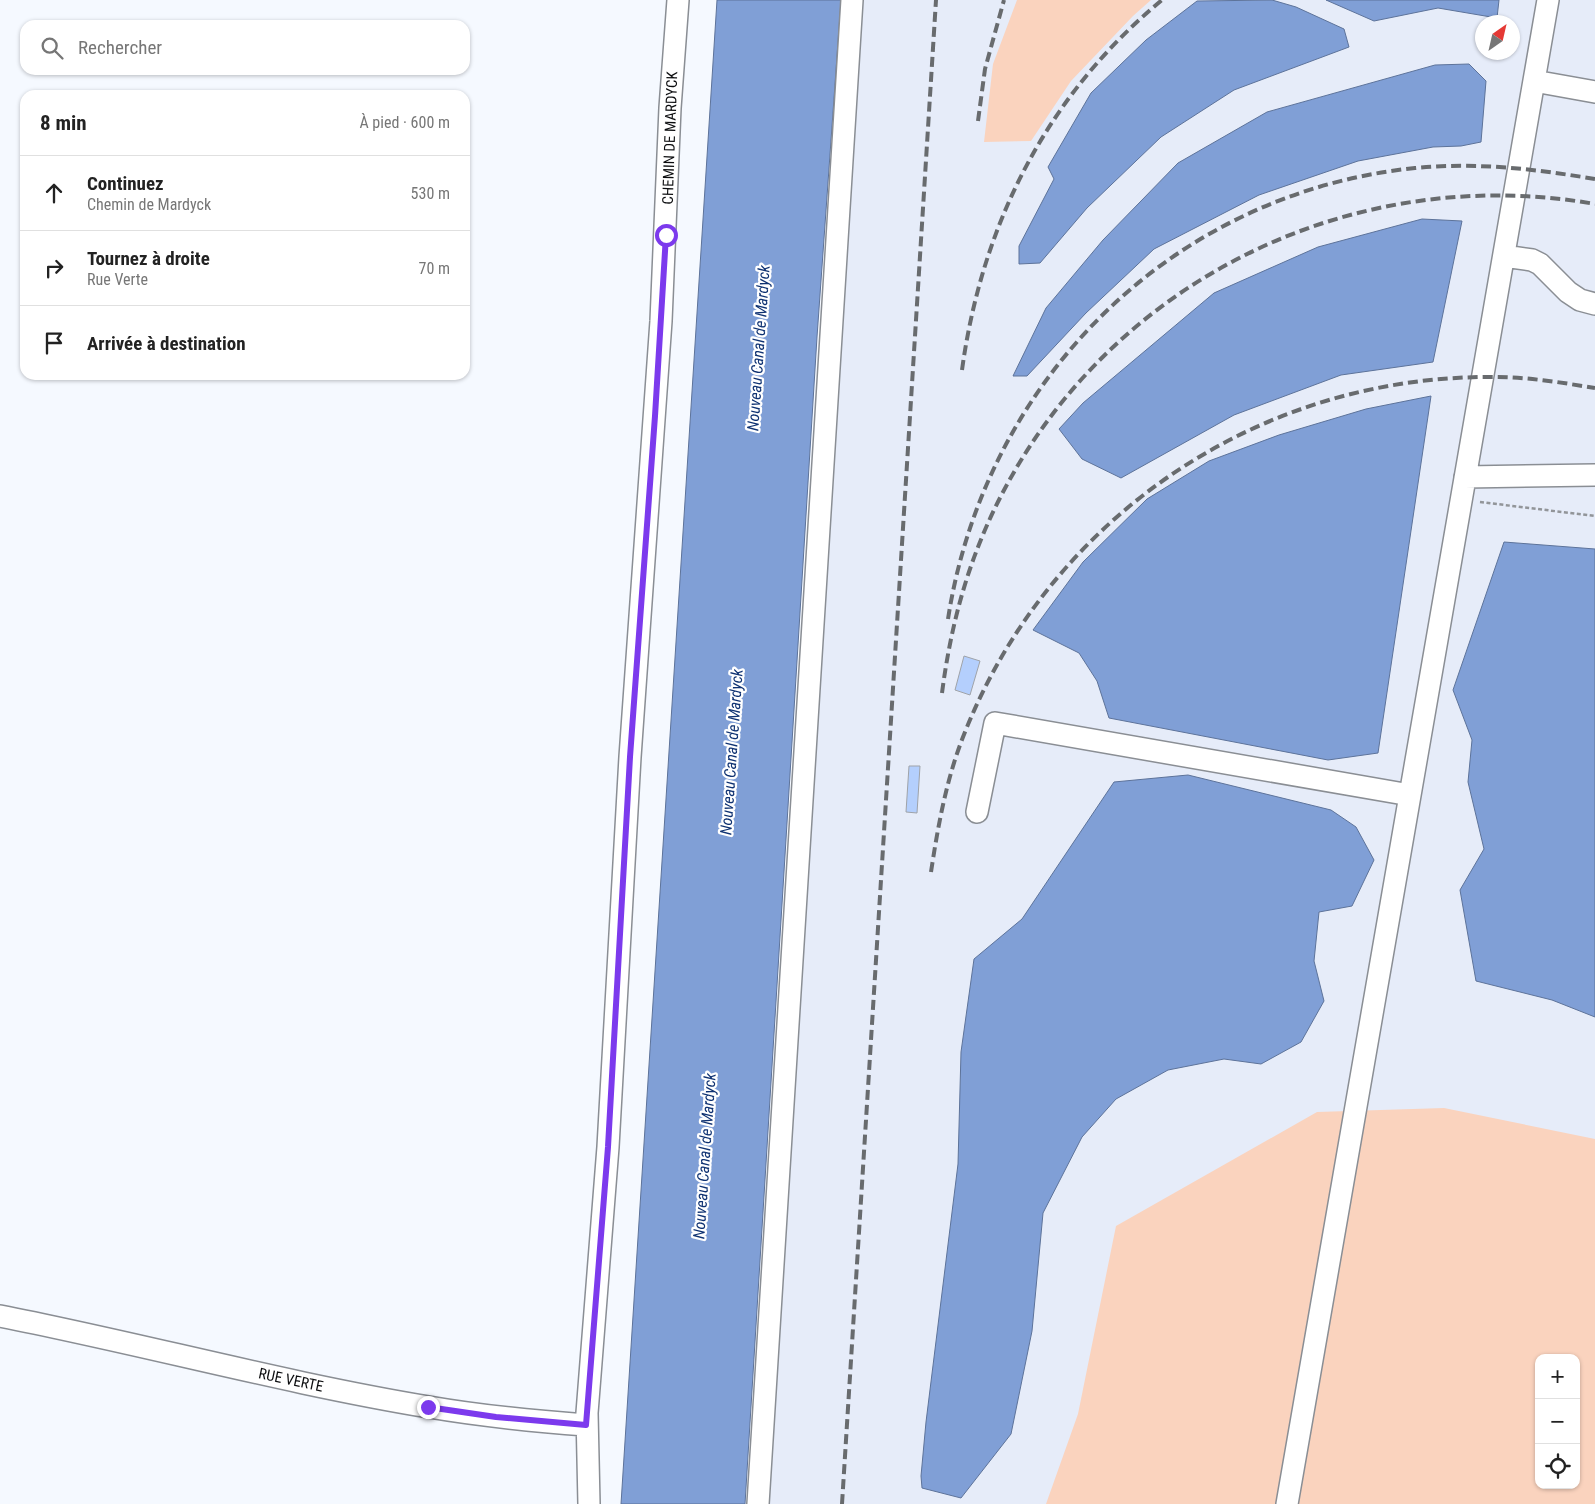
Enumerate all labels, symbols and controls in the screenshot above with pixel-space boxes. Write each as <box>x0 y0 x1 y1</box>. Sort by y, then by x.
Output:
north arrow <box>1475 15 1520 60</box>
search box <box>20 20 470 75</box>
icon: search <box>38 34 66 62</box>
text: Rechercher <box>78 36 162 59</box>
street label: CHEMIN DE MARDYCK <box>659 70 681 205</box>
text: 8 min <box>40 111 87 135</box>
text: À pied · 600 m <box>359 113 450 132</box>
text: Continuez <box>87 172 164 195</box>
icon: ahead <box>40 179 68 207</box>
text: 530 m <box>411 184 450 203</box>
text: Chemin de Mardyck <box>87 195 211 214</box>
route start <box>655 224 678 247</box>
text: Tournez à droite <box>87 247 210 270</box>
icon: right <box>40 254 68 282</box>
text: 70 m <box>418 259 450 278</box>
water label: Nouveau Canal de Mardyck <box>743 263 774 432</box>
text: Rue Verte <box>87 270 148 289</box>
icon: arrive <box>40 329 68 357</box>
text: Arrivée à destination <box>87 332 246 355</box>
water label: Nouveau Canal de Mardyck <box>716 667 747 836</box>
water label: Nouveau Canal de Mardyck <box>689 1071 720 1240</box>
map controls <box>1535 1354 1580 1489</box>
button: + <box>1535 1354 1580 1399</box>
street label: RUE VERTE <box>257 1364 325 1396</box>
route end <box>417 1396 440 1419</box>
button: − <box>1535 1399 1580 1444</box>
button: locate <box>1535 1444 1580 1489</box>

